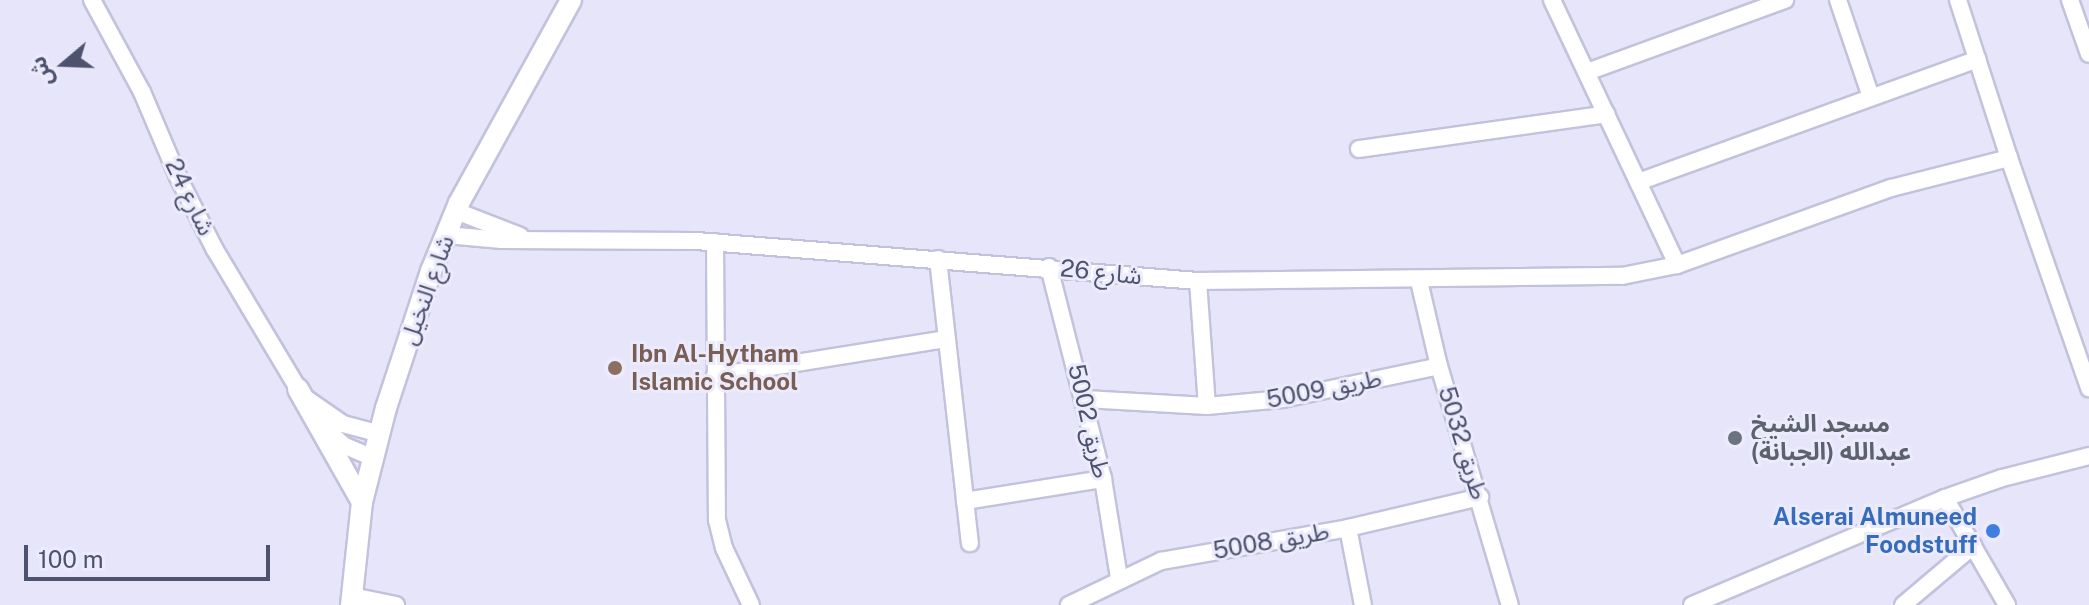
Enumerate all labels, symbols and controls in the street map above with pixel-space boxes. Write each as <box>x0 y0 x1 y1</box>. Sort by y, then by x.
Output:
north arrow <box>24 24 104 104</box>
text: ش <box>24 53 59 90</box>
street label: شارع 24 <box>159 154 221 240</box>
street label: شارع النخيل <box>394 231 460 349</box>
street label: شارع 26 <box>1059 253 1143 291</box>
place label: Ibn Al-Hytham Islamic School <box>631 340 799 396</box>
marker: Ibn Al-Hytham Islamic School <box>606 359 624 377</box>
street label: طريق 5002 <box>1062 361 1116 481</box>
street label: طريق 5009 <box>1264 364 1384 414</box>
street label: طريق 5032 <box>1432 383 1494 503</box>
place label: مسجد الشيخ عبدالله (الجبانة) <box>1751 410 1911 466</box>
marker: مسجد الشيخ عبدالله (الجبانة) <box>1726 429 1744 447</box>
place label: Alserai Almuneed Foodstuff <box>1773 503 1977 559</box>
street label: طريق 5008 <box>1211 517 1331 565</box>
marker: Alserai Almuneed Foodstuff <box>1984 522 2002 540</box>
scale bar <box>28 529 274 579</box>
text: 100 m <box>38 545 104 573</box>

